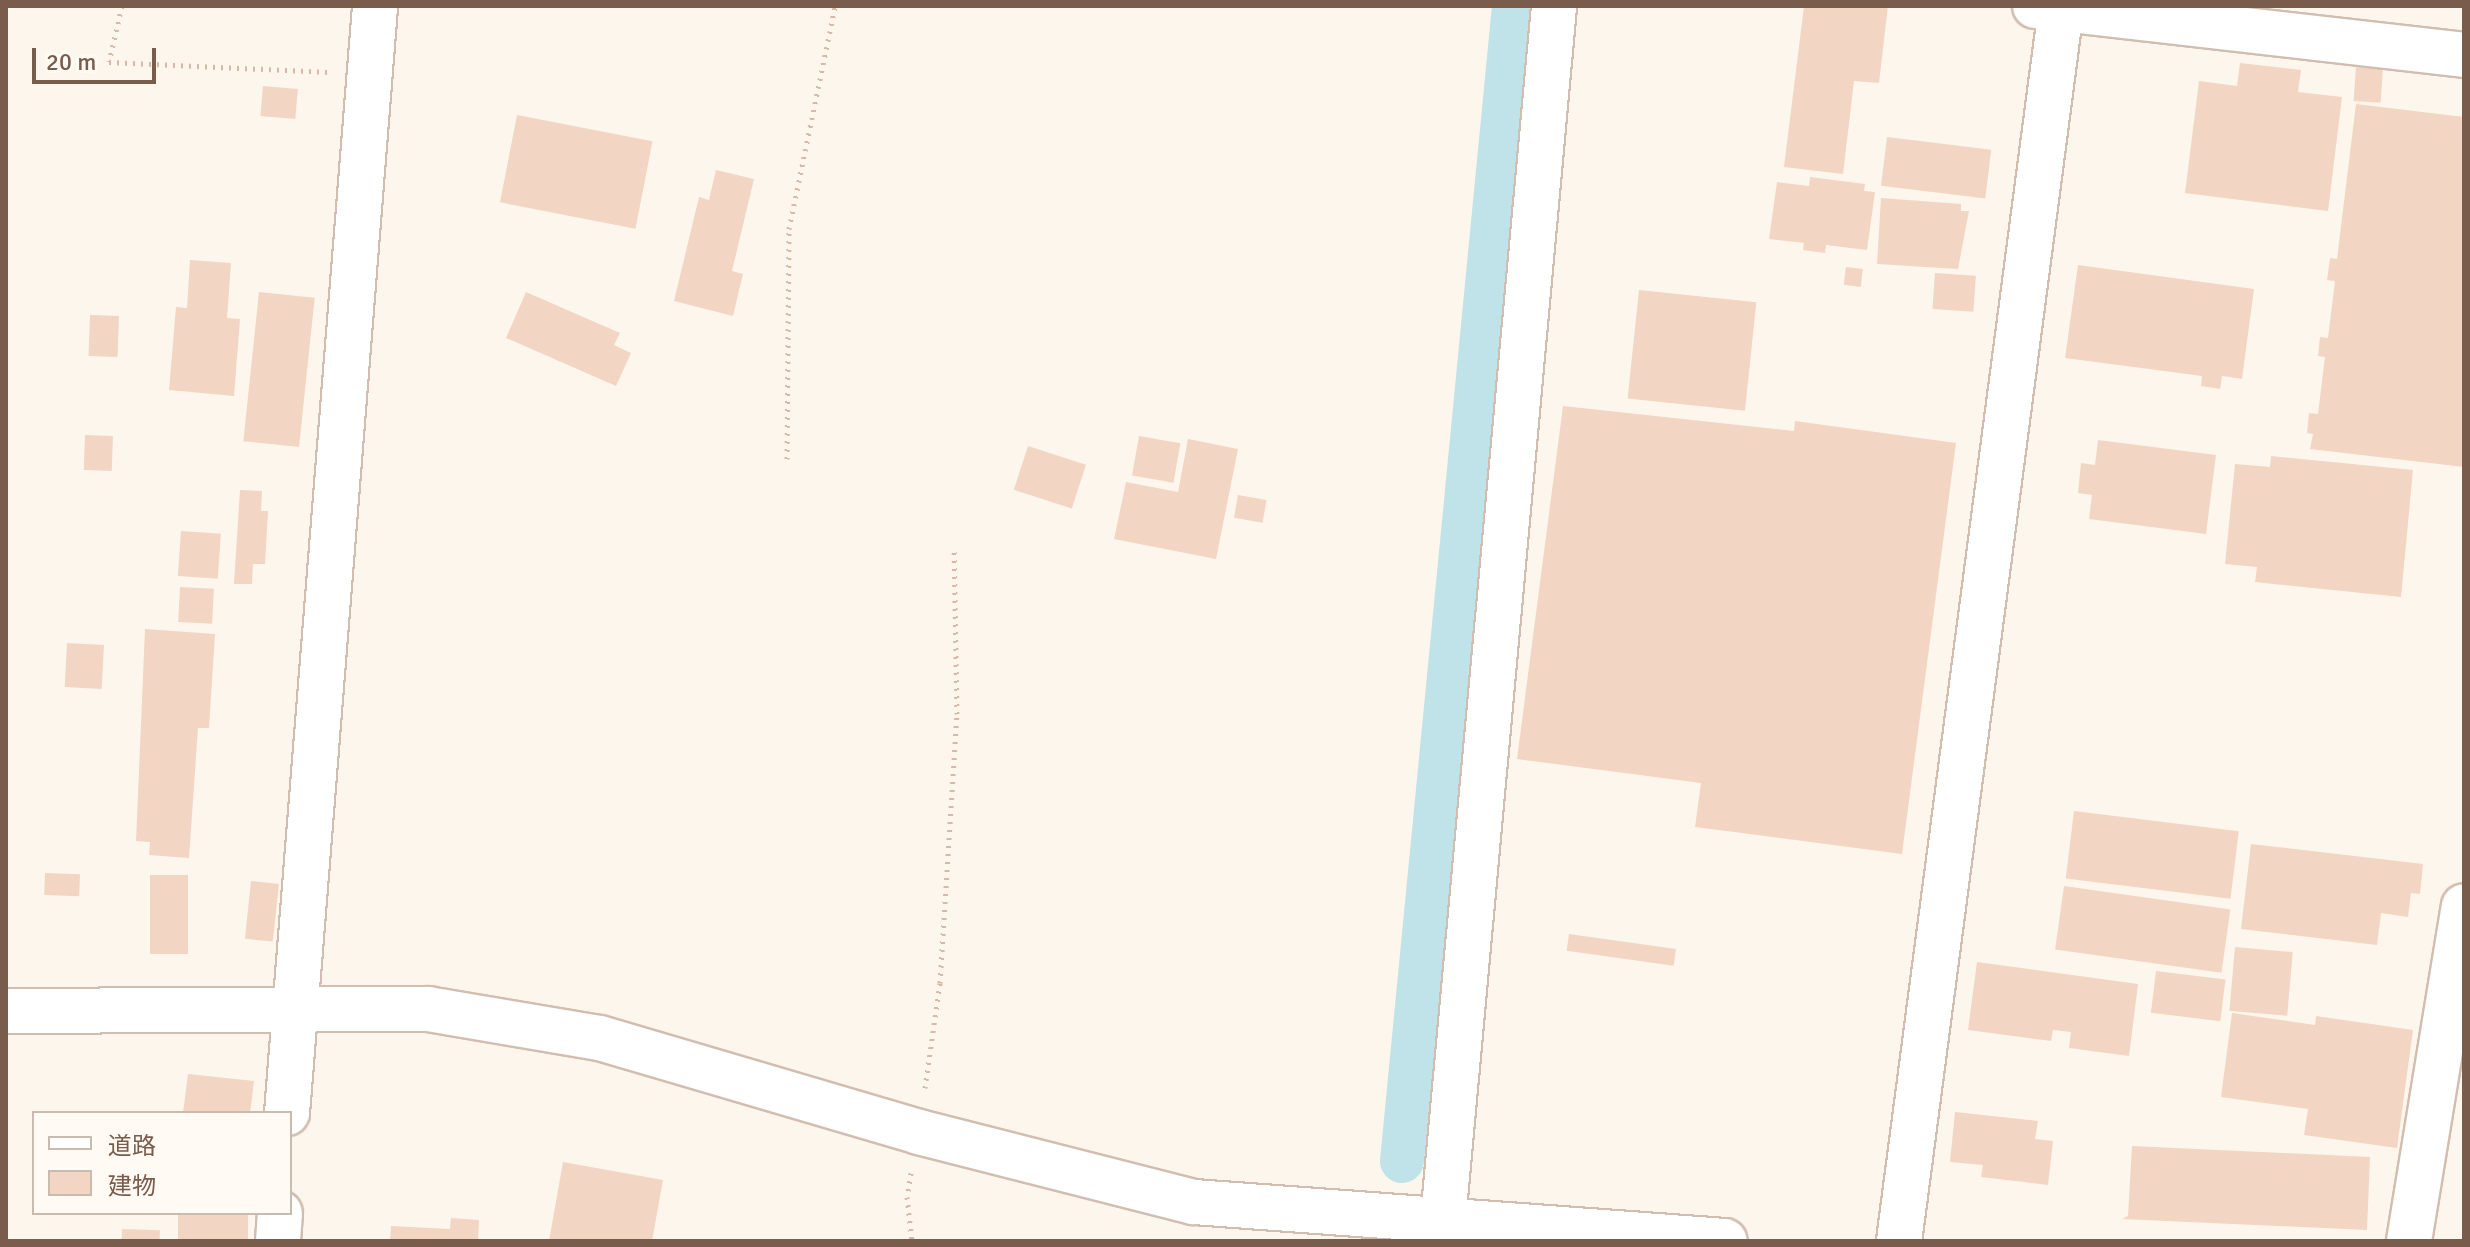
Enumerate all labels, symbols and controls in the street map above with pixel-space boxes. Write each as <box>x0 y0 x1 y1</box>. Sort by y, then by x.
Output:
scale bar <box>36 32 160 82</box>
text: 20 m <box>46 47 96 77</box>
legend <box>32 1111 292 1215</box>
text: 道路 <box>108 1131 156 1161</box>
text: 建物 <box>108 1171 156 1201</box>

